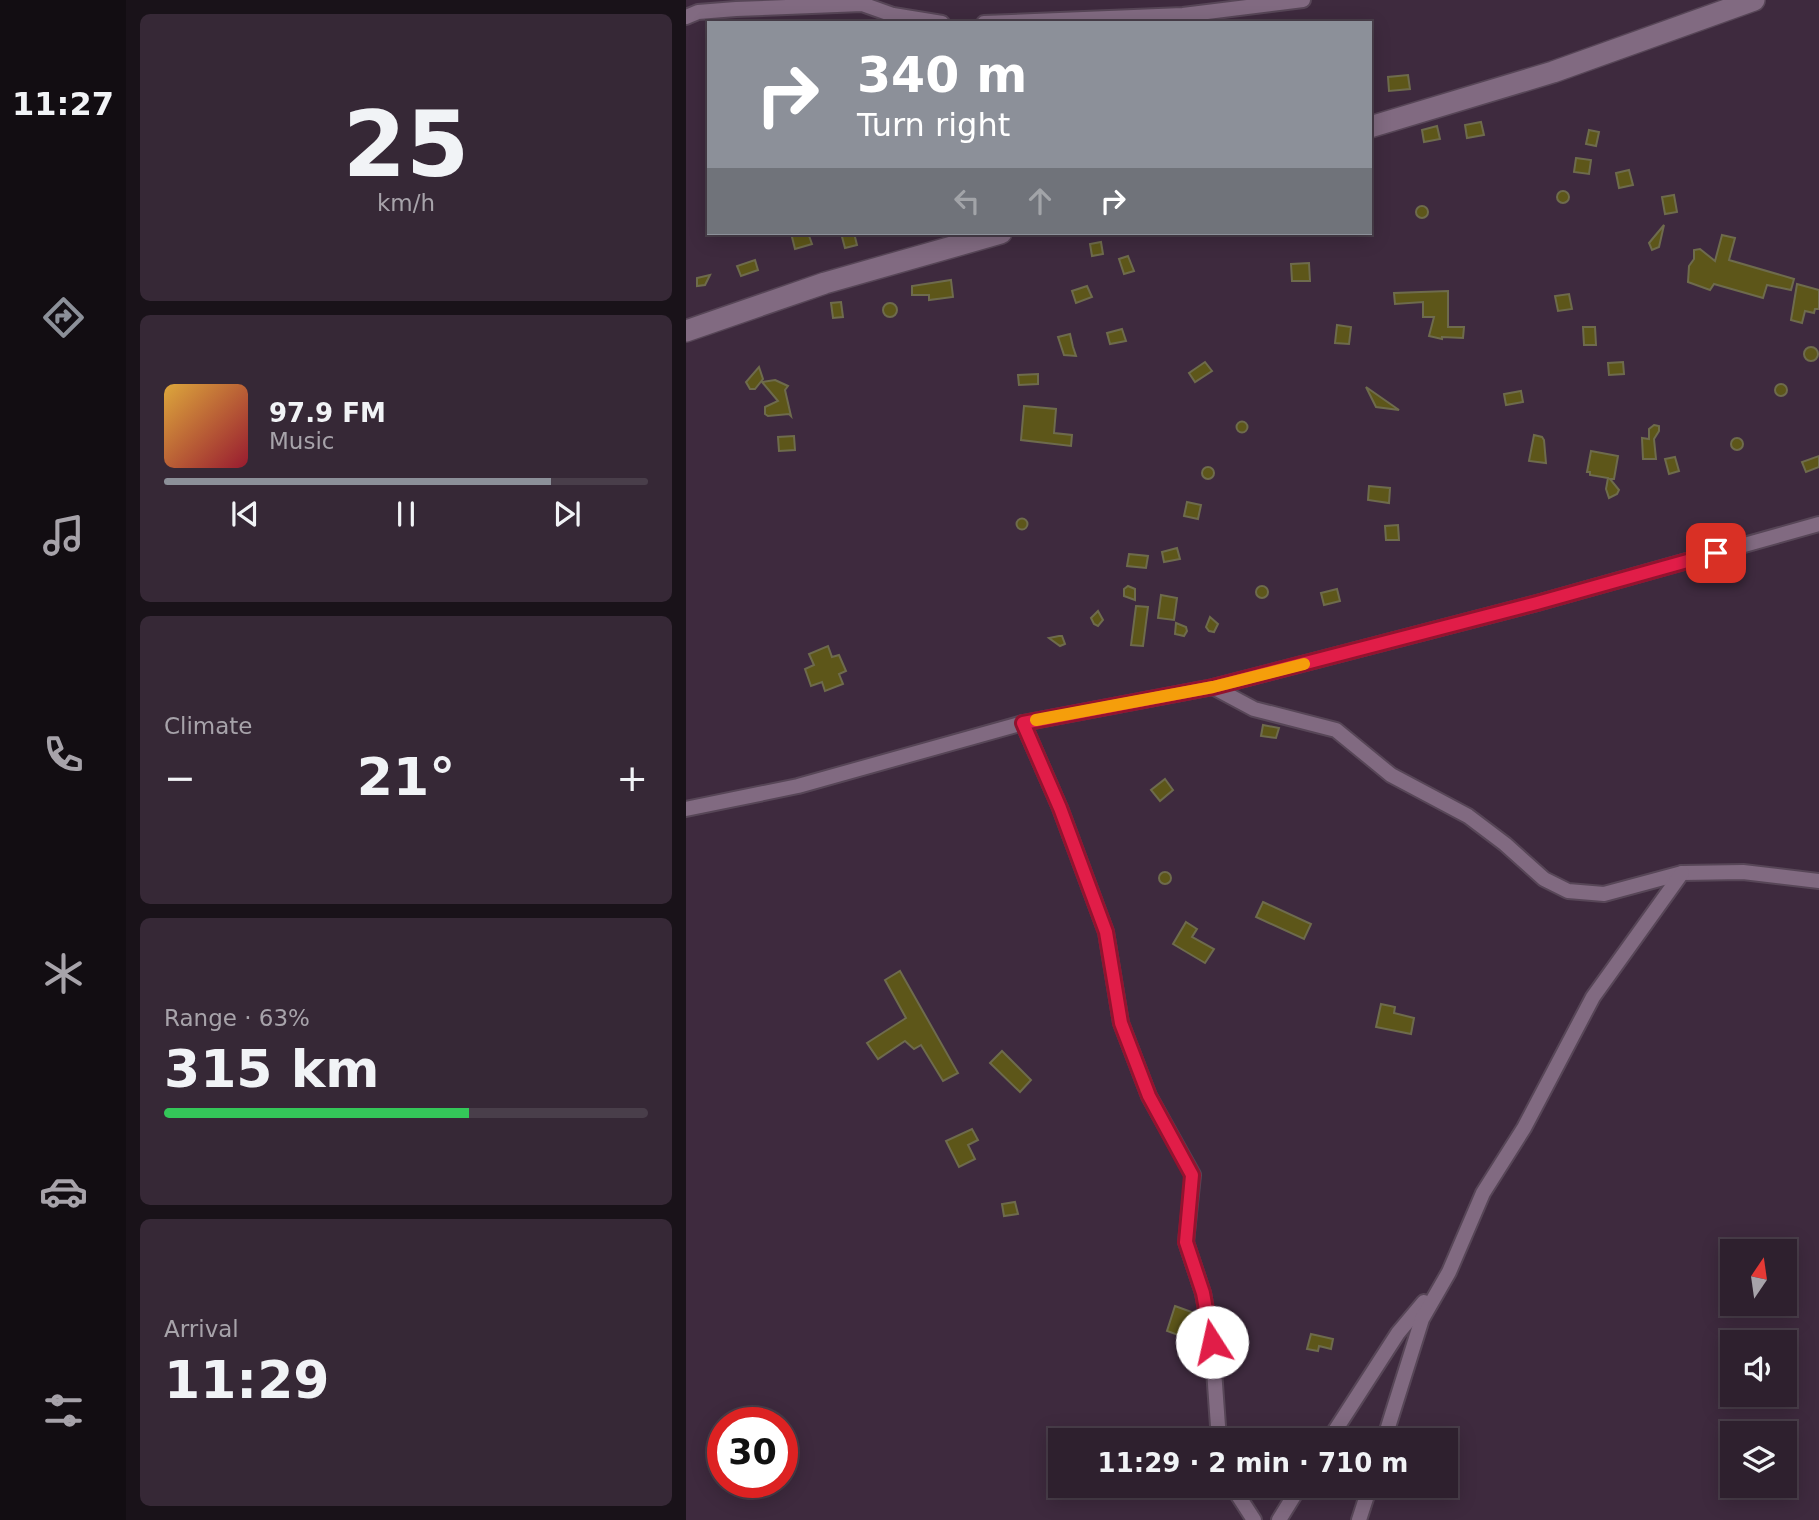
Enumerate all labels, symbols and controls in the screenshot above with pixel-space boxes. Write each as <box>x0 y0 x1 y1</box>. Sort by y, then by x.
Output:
text: 340 m <box>857 47 1027 104</box>
icon: right <box>742 49 833 140</box>
text: 11:27 <box>12 85 114 123</box>
text: 25 <box>343 92 469 197</box>
text: Turn right <box>857 106 1010 144</box>
icon: left <box>948 182 986 220</box>
icon: ahead <box>1021 182 1059 220</box>
icon: right <box>1094 182 1132 220</box>
text: km/h <box>377 190 435 216</box>
icon: directions <box>39 293 88 342</box>
text: 97.9 FM <box>269 398 386 428</box>
text: Music <box>269 428 334 454</box>
icon: previous <box>226 495 264 533</box>
icon: pause <box>387 495 425 533</box>
icon: next <box>548 495 586 533</box>
icon: music <box>39 511 88 560</box>
pin <box>1686 523 1746 583</box>
icon: arrive <box>1697 534 1735 572</box>
text: Climate <box>164 713 253 739</box>
icon: phone <box>39 730 88 779</box>
text: 21° <box>357 747 455 807</box>
text: − <box>164 756 196 800</box>
text: + <box>616 756 648 800</box>
icon: climate <box>39 949 88 998</box>
text: Range · 63% <box>164 1005 310 1031</box>
text: 315 km <box>164 1039 379 1099</box>
icon: car <box>39 1167 88 1216</box>
north arrow <box>1720 1239 1797 1316</box>
map controls <box>1720 1239 1797 1498</box>
position arrow <box>1175 1305 1249 1379</box>
text: Arrival <box>164 1316 239 1342</box>
button: sound <box>1720 1330 1797 1407</box>
text: 11:29 <box>164 1350 330 1410</box>
icon: filters <box>39 1386 88 1435</box>
speed limit sign: 30 <box>707 1407 798 1498</box>
button: layers <box>1720 1421 1797 1498</box>
text: 11:29 · 2 min · 710 m <box>1098 1448 1408 1478</box>

